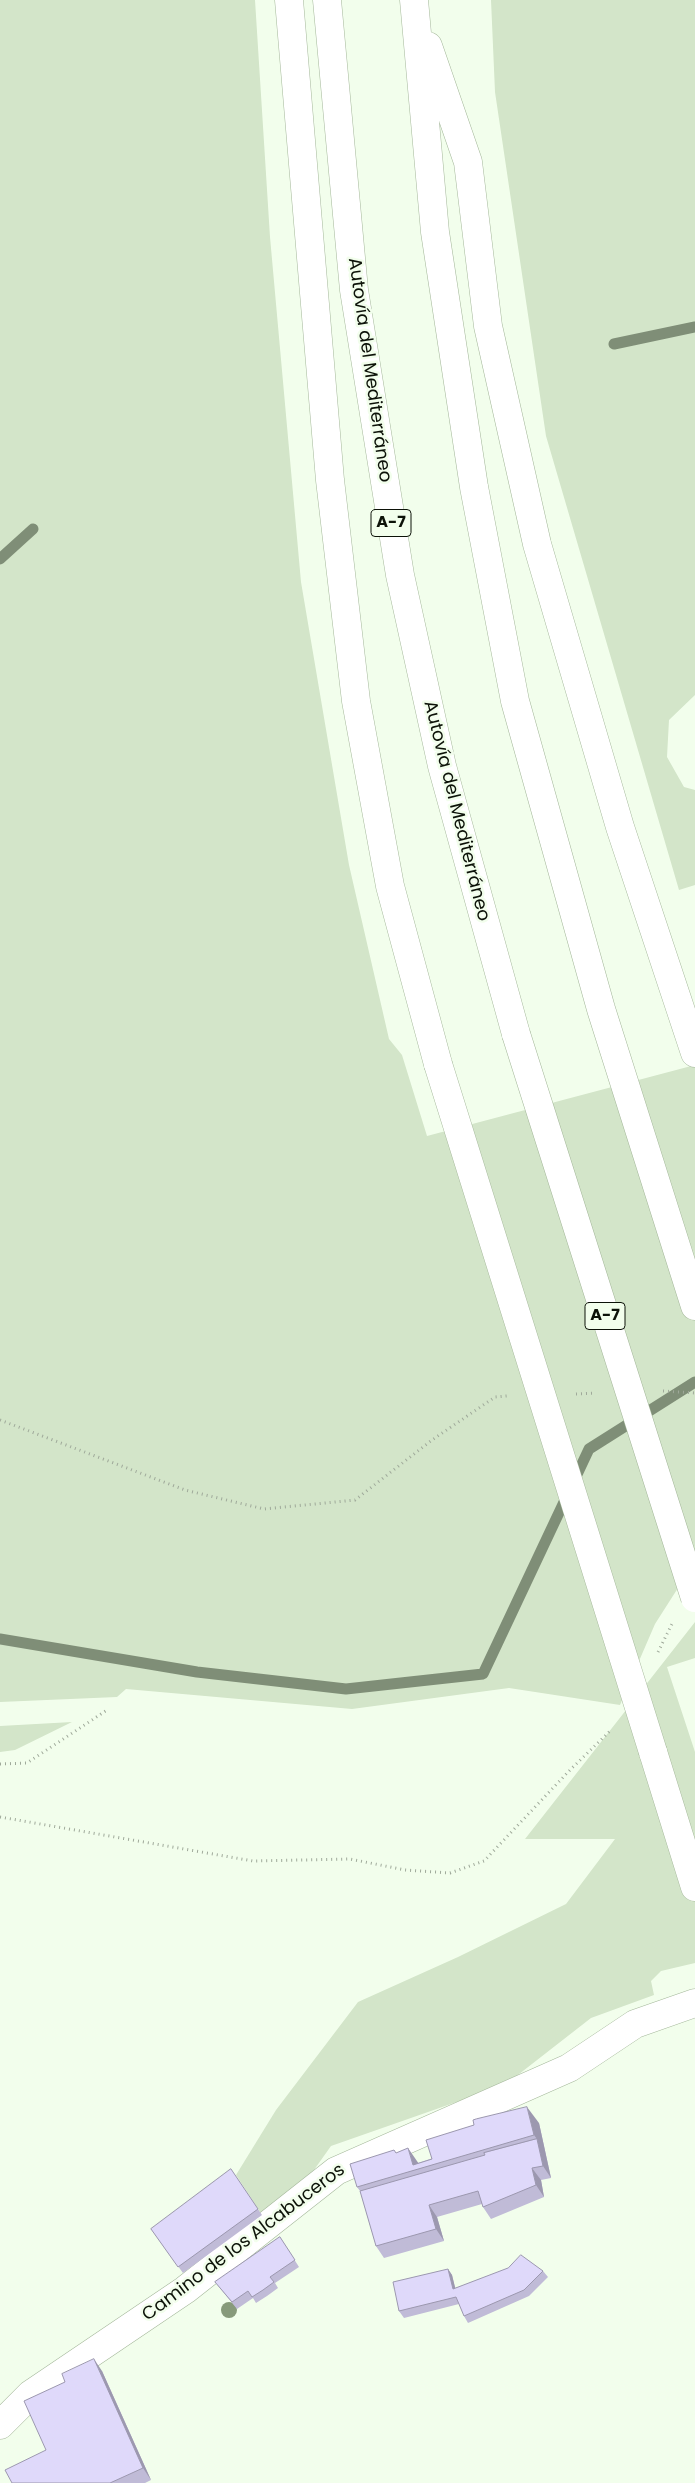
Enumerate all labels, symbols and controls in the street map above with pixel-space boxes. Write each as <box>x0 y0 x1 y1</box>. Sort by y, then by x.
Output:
street label: Autovía del Mediterráneo <box>343 256 395 484</box>
road number: A-7 <box>371 509 411 536</box>
street label: Autovía del Mediterráneo <box>418 698 494 924</box>
road number: A-7 <box>585 1302 625 1330</box>
street label: Camino de los Alcabuceros <box>138 2160 350 2326</box>

